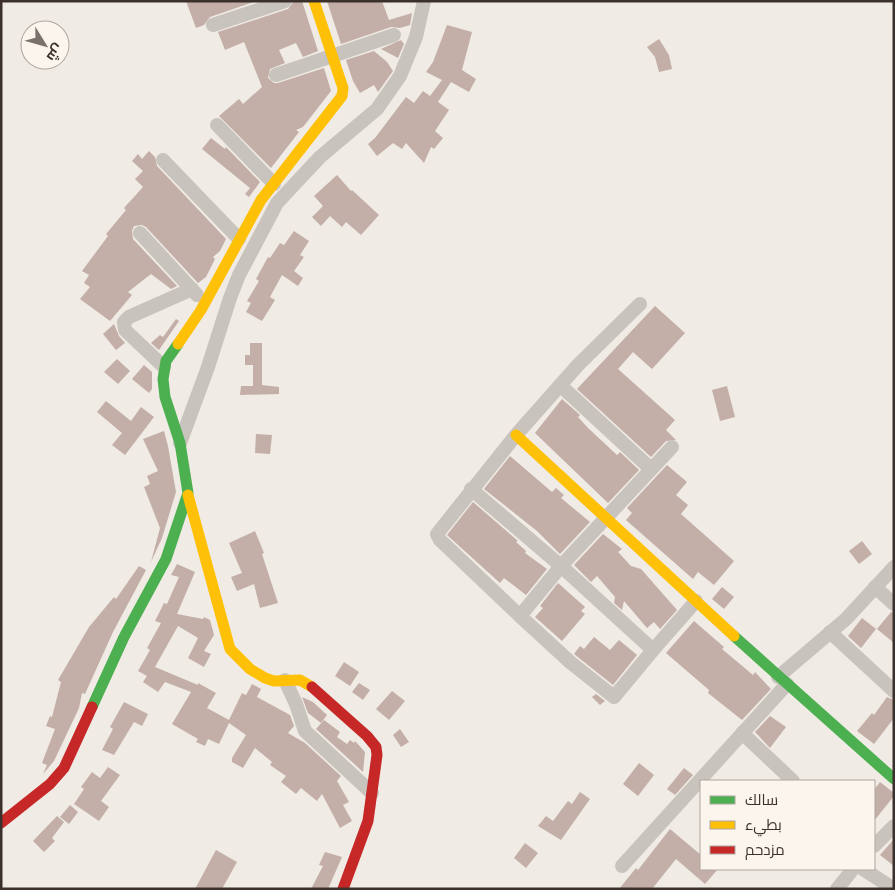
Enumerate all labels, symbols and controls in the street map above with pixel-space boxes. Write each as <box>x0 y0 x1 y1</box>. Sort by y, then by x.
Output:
north arrow <box>20 20 70 70</box>
text: ش <box>41 39 68 65</box>
legend <box>700 780 875 870</box>
text: سالك <box>745 790 778 811</box>
text: بطيء <box>745 815 782 837</box>
text: مزدحم <box>745 840 785 861</box>

